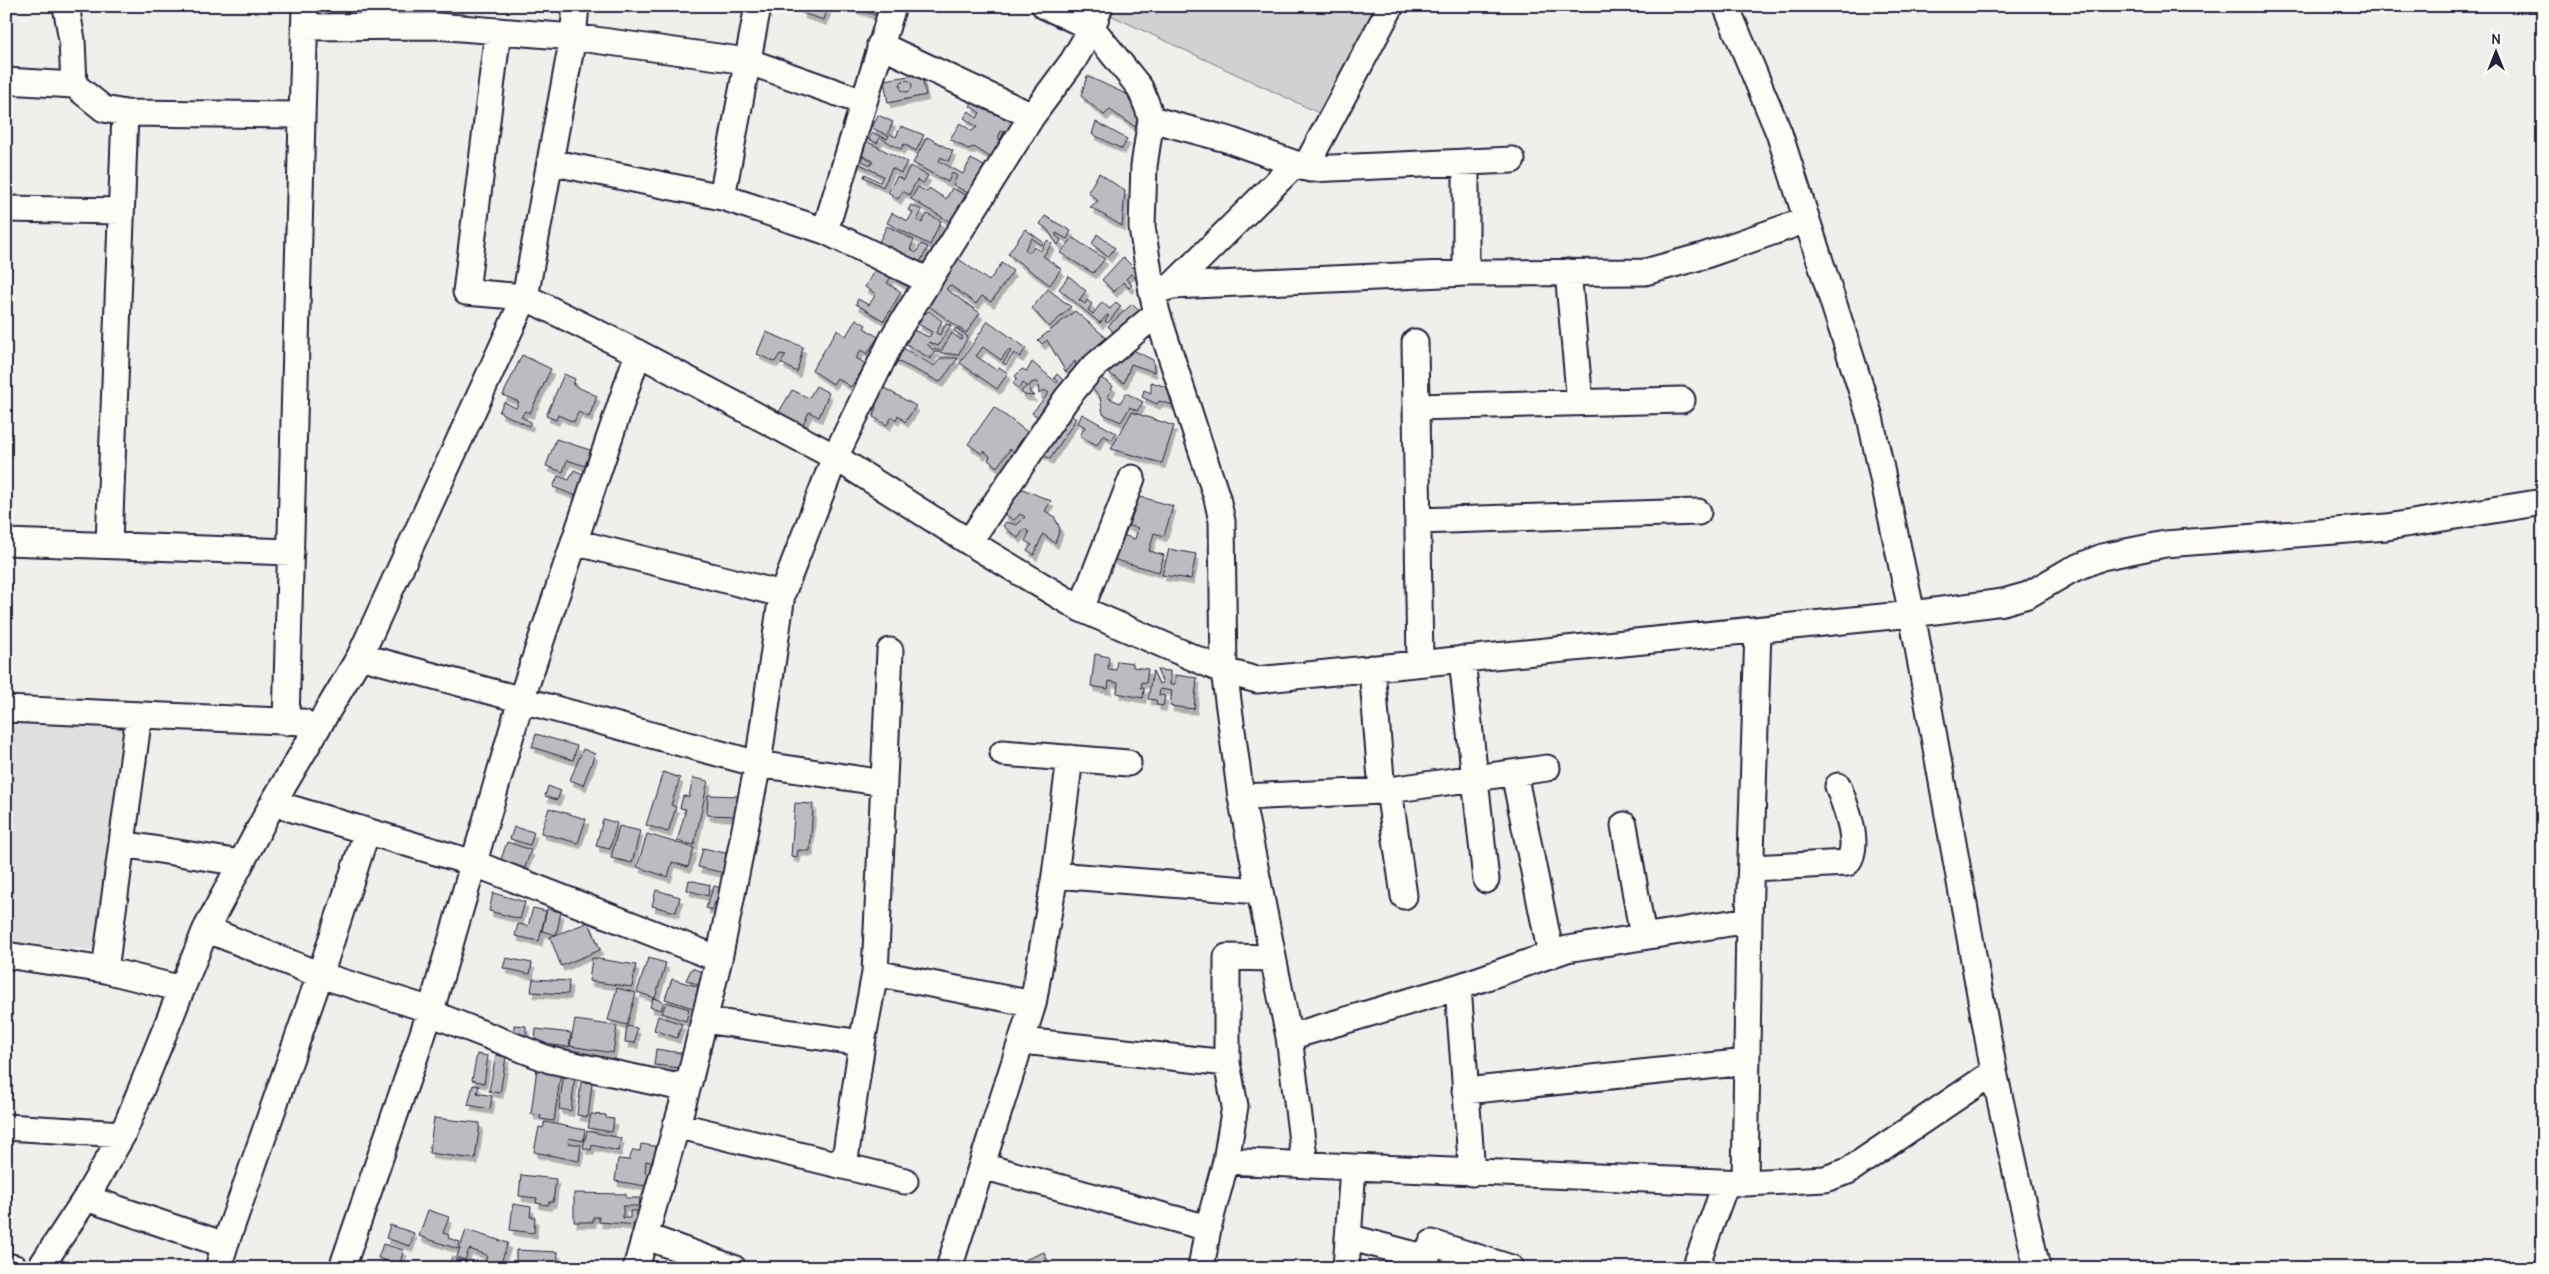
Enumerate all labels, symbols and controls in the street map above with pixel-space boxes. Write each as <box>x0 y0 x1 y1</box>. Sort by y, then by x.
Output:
north arrow <box>2472 28 2522 78</box>
text: N <box>2491 30 2501 48</box>

